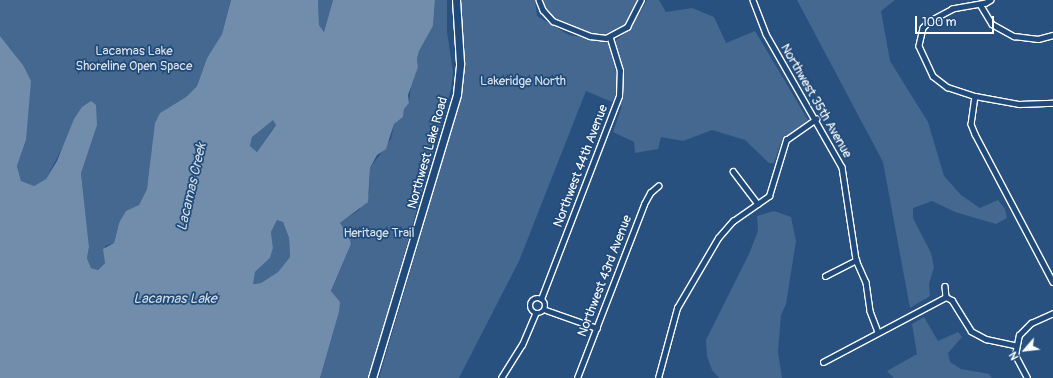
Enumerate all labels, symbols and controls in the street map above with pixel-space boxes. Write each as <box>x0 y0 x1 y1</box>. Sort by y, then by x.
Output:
scale bar <box>917 8 996 34</box>
text: 100 m <box>922 15 956 30</box>
street label: Northwest 35th Avenue <box>777 41 855 161</box>
park label: Lacamas Lake Shoreline Open Space <box>76 44 192 75</box>
park label: Lakeridge North <box>480 73 566 89</box>
street label: Northwest Lake Road <box>405 95 451 211</box>
street label: Northwest 44th Avenue <box>550 103 612 229</box>
water label: Lacamas Creek <box>174 142 210 232</box>
street label: Northwest 43rd Avenue <box>575 213 635 339</box>
park label: Heritage Trail <box>343 225 415 241</box>
water label: Lacamas Lake <box>133 291 217 307</box>
north arrow <box>1005 330 1045 370</box>
text: N <box>1006 350 1021 362</box>

